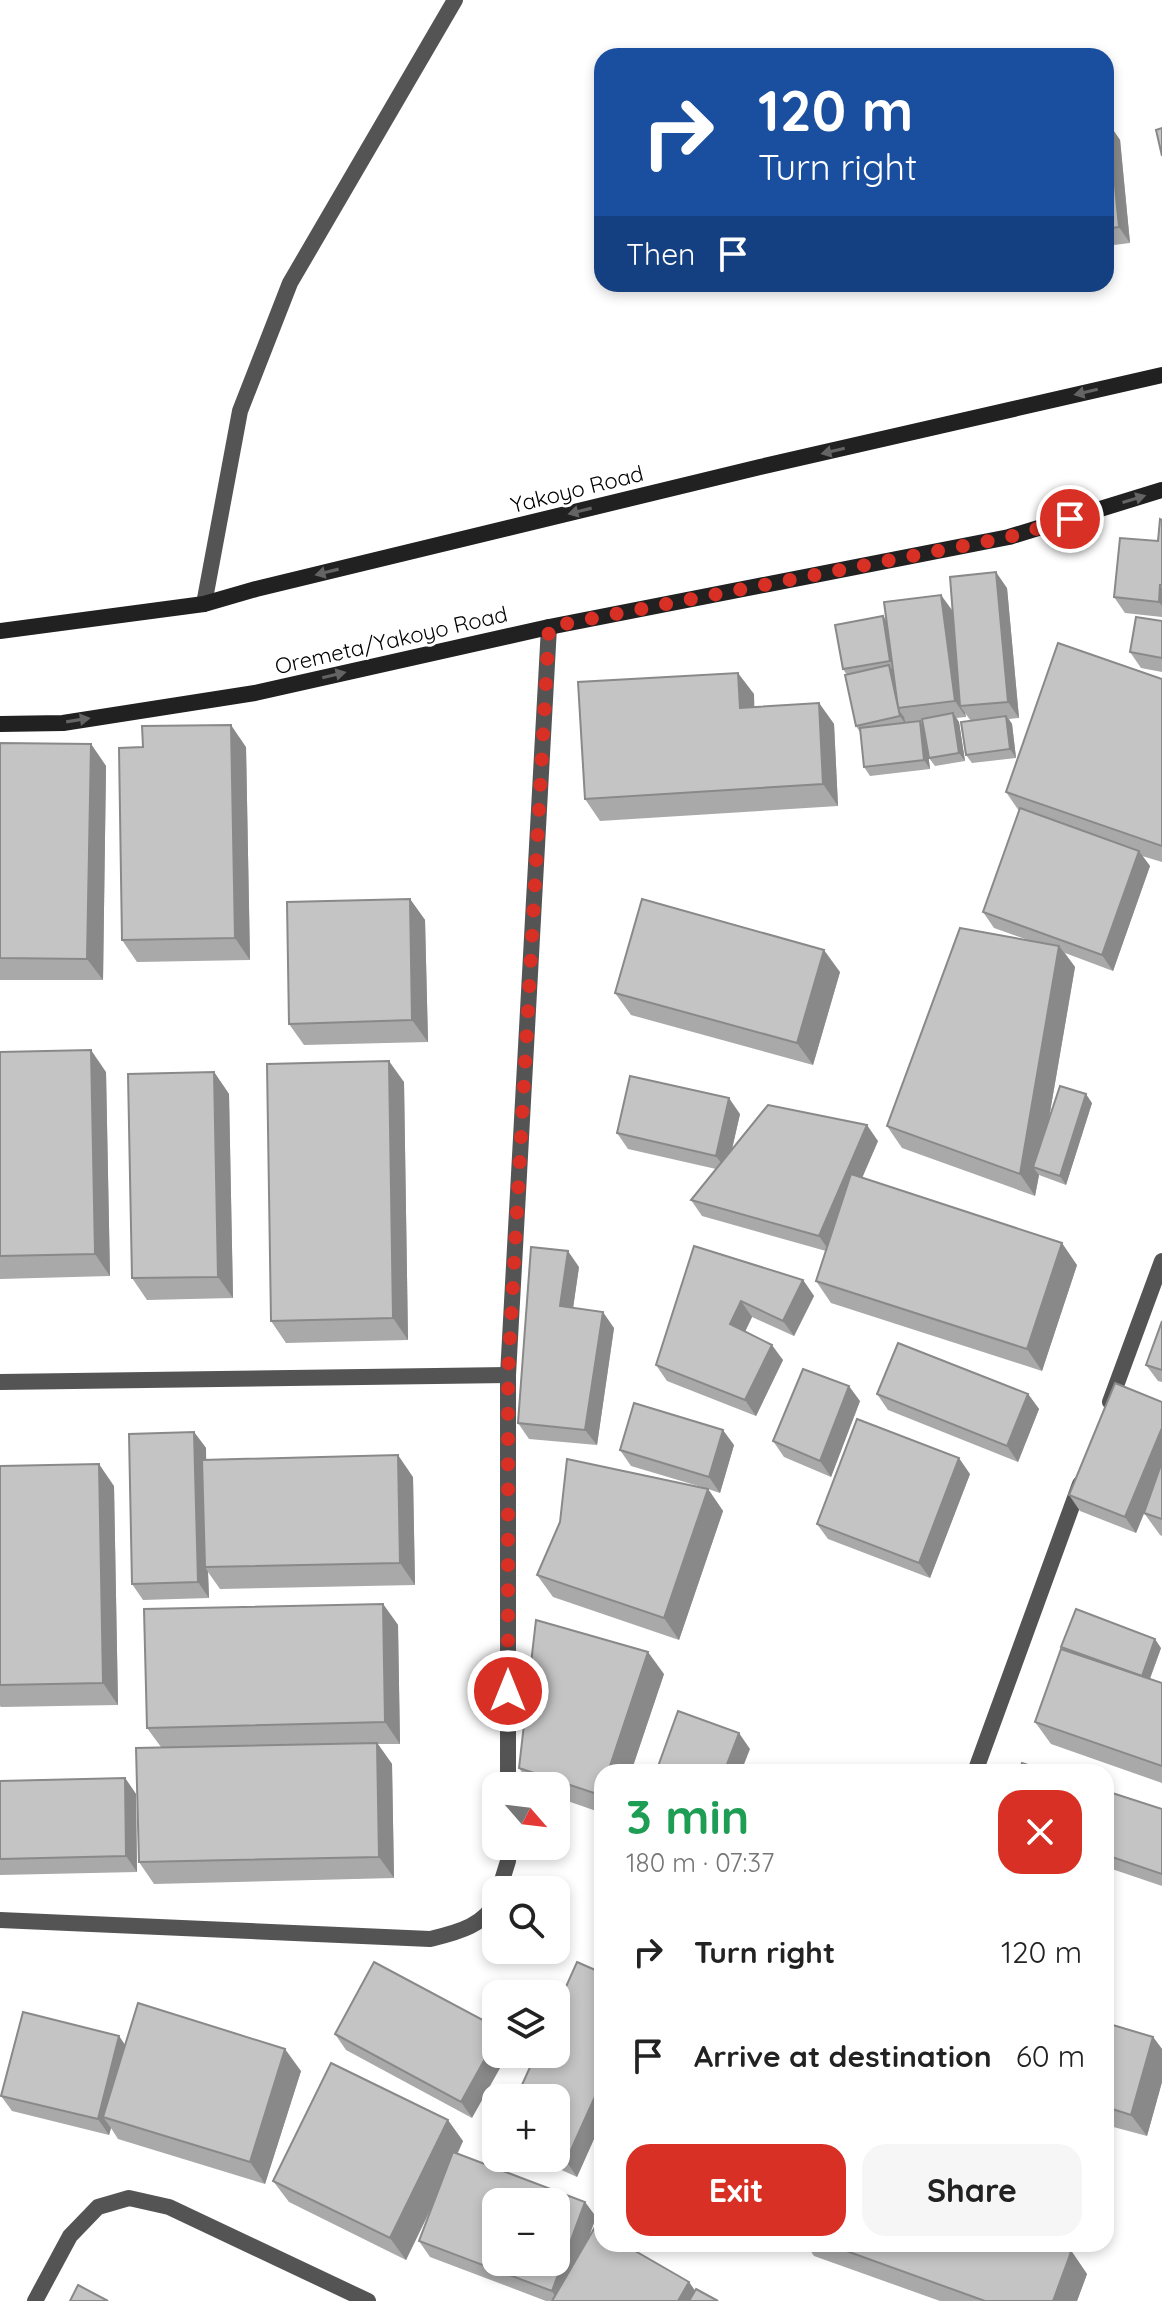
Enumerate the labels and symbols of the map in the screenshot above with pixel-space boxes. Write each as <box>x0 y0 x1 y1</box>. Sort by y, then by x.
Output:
one-way arrow <box>1073 386 1098 399</box>
one-way arrow <box>820 445 845 458</box>
street label: Yakoyo Road <box>508 459 646 519</box>
pin <box>1036 485 1104 553</box>
one-way arrow <box>1122 492 1146 505</box>
one-way arrow <box>567 505 592 518</box>
one-way arrow <box>314 566 339 579</box>
street label: Oremeta/Yakoyo Road <box>272 600 510 680</box>
one-way arrow <box>321 668 346 681</box>
one-way arrow <box>66 713 91 726</box>
position arrow <box>466 1649 550 1733</box>
north arrow <box>482 1772 570 1860</box>

